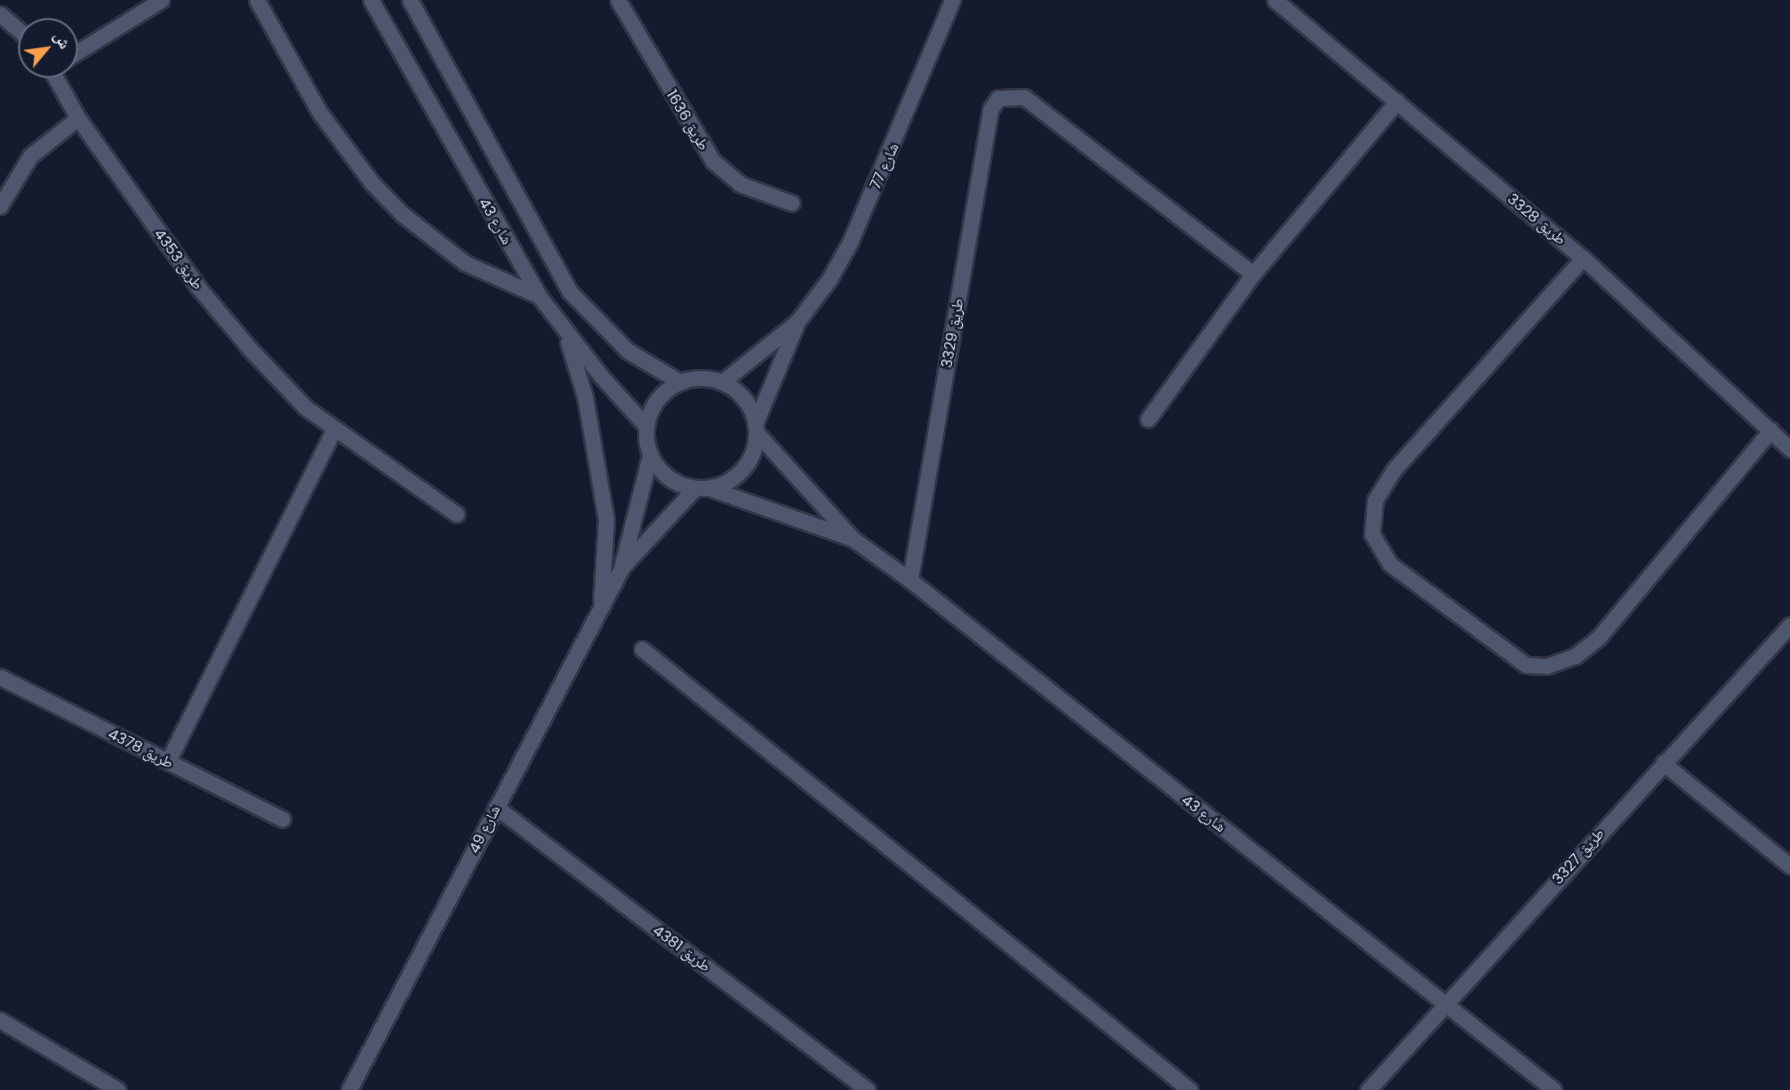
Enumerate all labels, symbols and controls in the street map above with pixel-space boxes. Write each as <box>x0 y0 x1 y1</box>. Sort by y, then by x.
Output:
north arrow <box>18 18 78 78</box>
text: ش <box>48 27 77 53</box>
street label: طريق 1636 <box>663 86 713 154</box>
street label: شارع 77 <box>866 140 902 192</box>
street label: طريق 3328 <box>1504 189 1570 249</box>
street label: شارع 43 <box>476 195 516 247</box>
street label: طريق 4353 <box>151 225 207 293</box>
street label: طريق 3329 <box>937 297 967 369</box>
street label: طريق 4378 <box>105 724 177 772</box>
street label: شارع 43 <box>1178 790 1230 836</box>
street label: شارع 49 <box>464 802 504 856</box>
street label: طريق 3327 <box>1548 824 1608 888</box>
street label: طريق 4381 <box>650 921 714 975</box>

